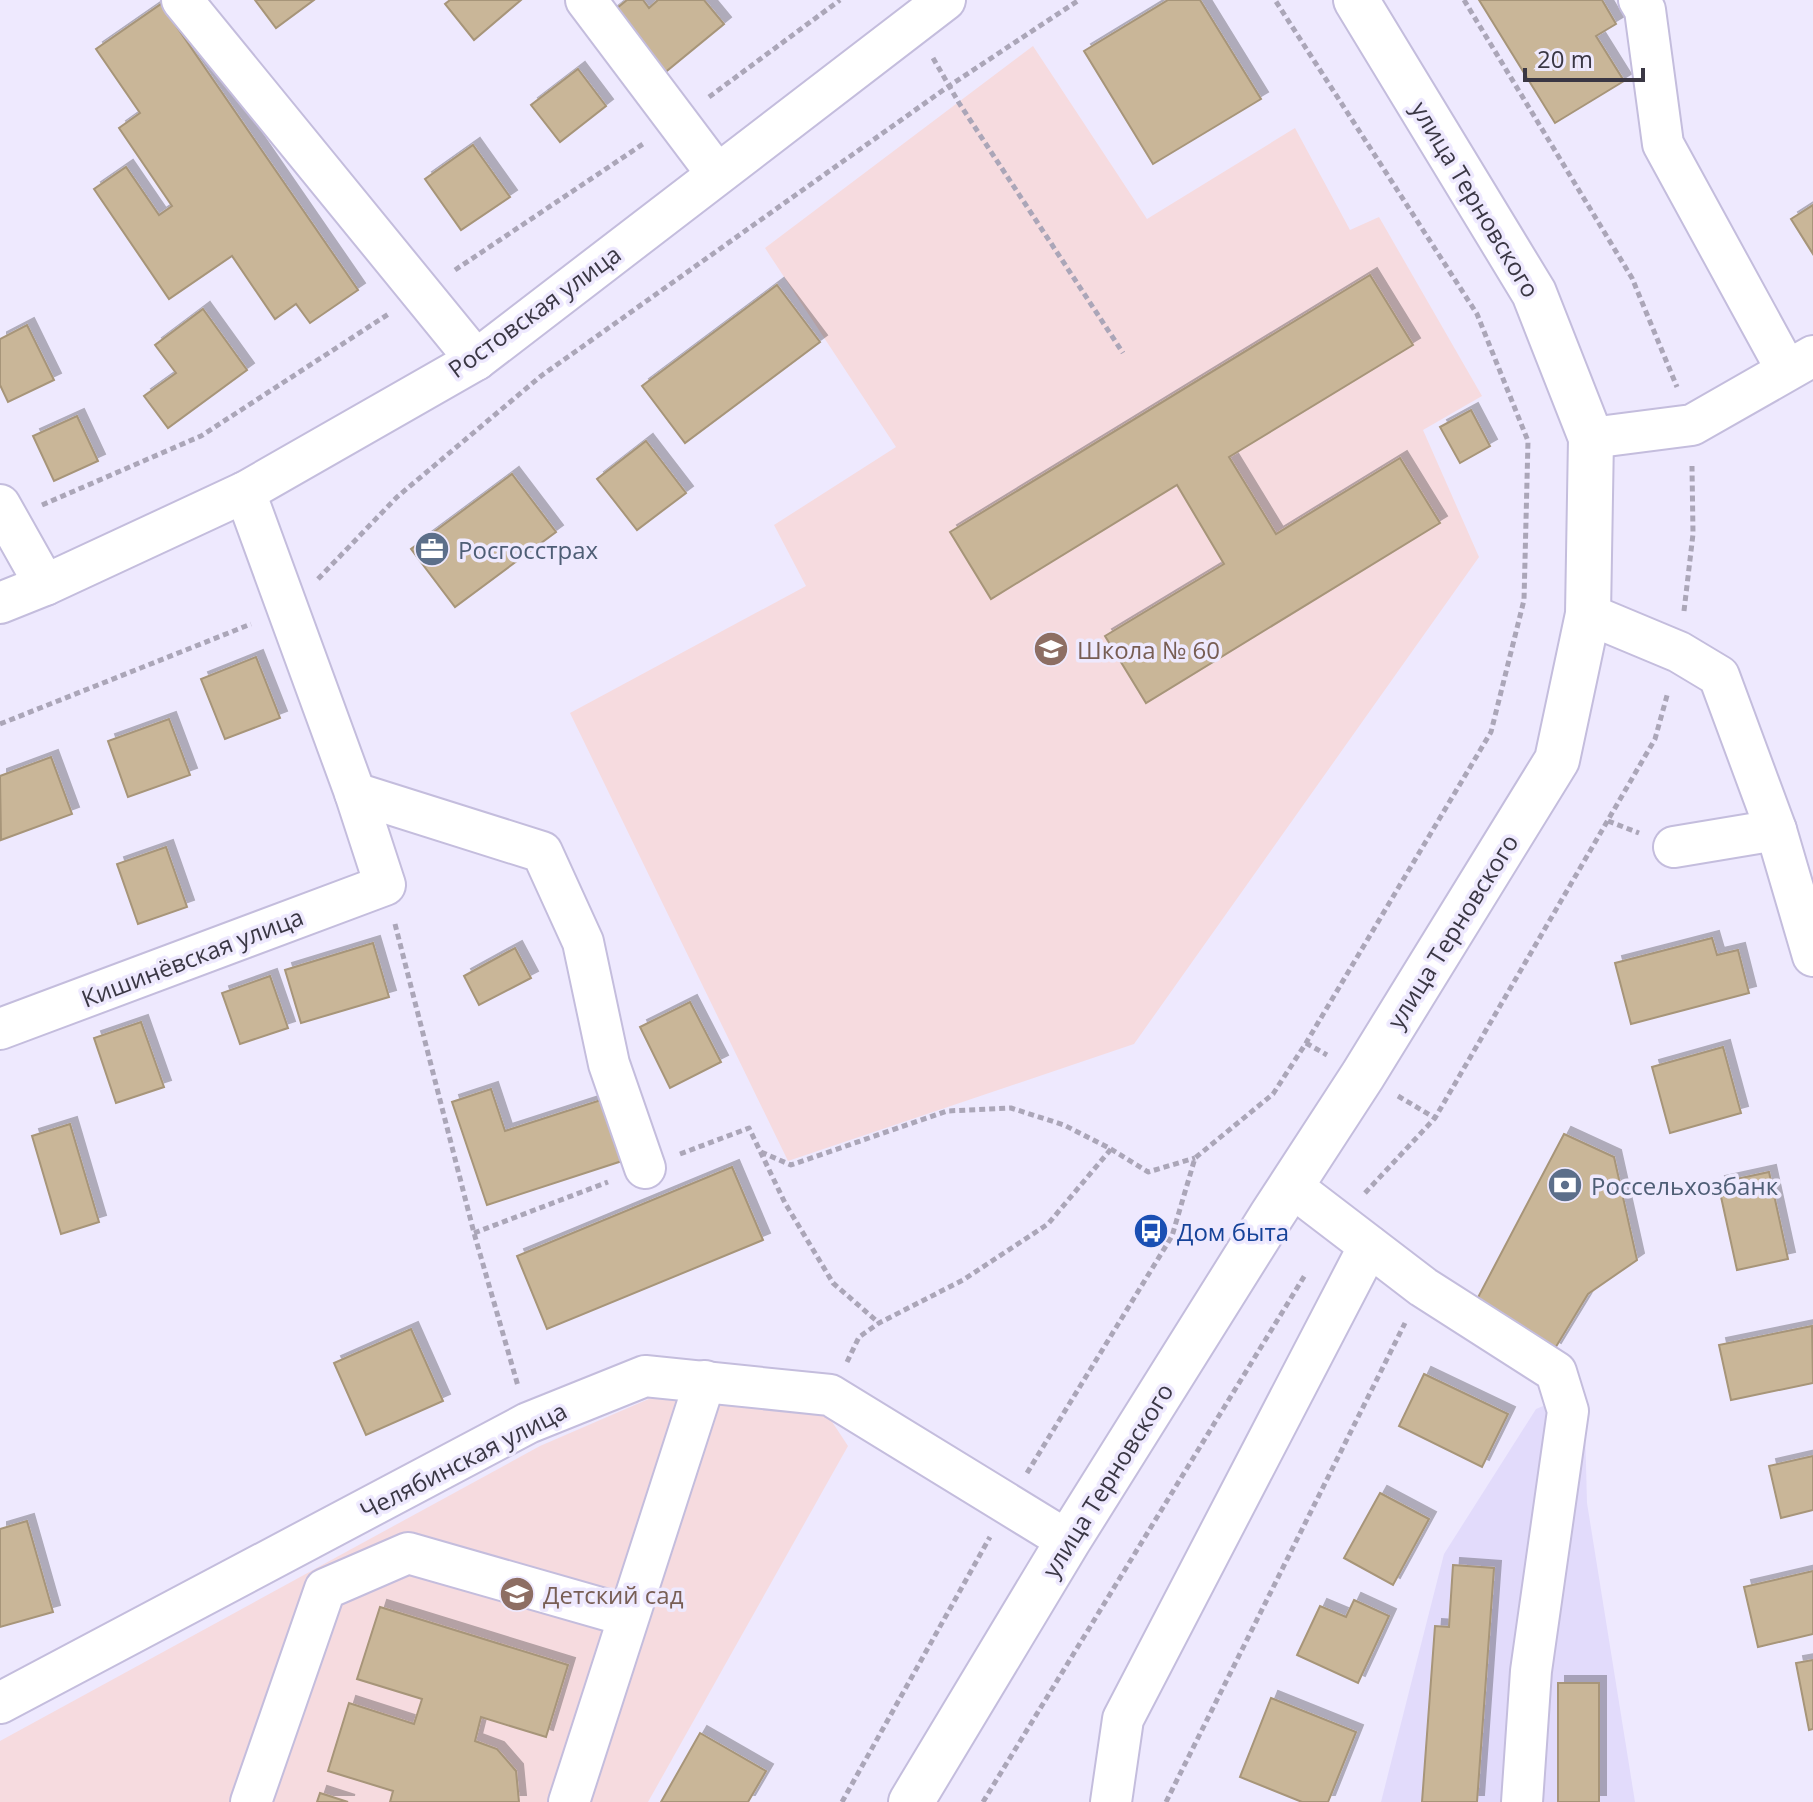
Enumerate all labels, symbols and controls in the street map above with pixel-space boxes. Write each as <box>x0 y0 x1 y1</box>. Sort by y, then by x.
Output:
scale bar <box>1525 32 1643 82</box>
text: 20 m <box>1537 42 1593 75</box>
street label: улица Терновского <box>1404 95 1548 303</box>
street label: Ростовская улица <box>441 237 627 385</box>
office icon: Росгосстрах <box>413 530 451 568</box>
place label: Росгосстрах <box>458 533 598 566</box>
school or university icon: Школа № 60 <box>1032 630 1070 668</box>
place label: Школа № 60 <box>1077 633 1220 666</box>
street label: улица Терновского <box>1379 827 1525 1035</box>
street label: Кишинёвская улица <box>76 899 308 1015</box>
bank icon: Россельхозбанк <box>1546 1166 1584 1204</box>
place label: Россельхозбанк <box>1591 1169 1779 1202</box>
bus stop icon: Дом быта <box>1132 1212 1170 1250</box>
place label: Дом быта <box>1177 1215 1289 1248</box>
street label: улица Терновского <box>1034 1376 1180 1584</box>
street label: Челябинская улица <box>354 1394 572 1526</box>
school or university icon: Детский сад <box>498 1575 536 1613</box>
place label: Детский сад <box>543 1578 684 1611</box>

